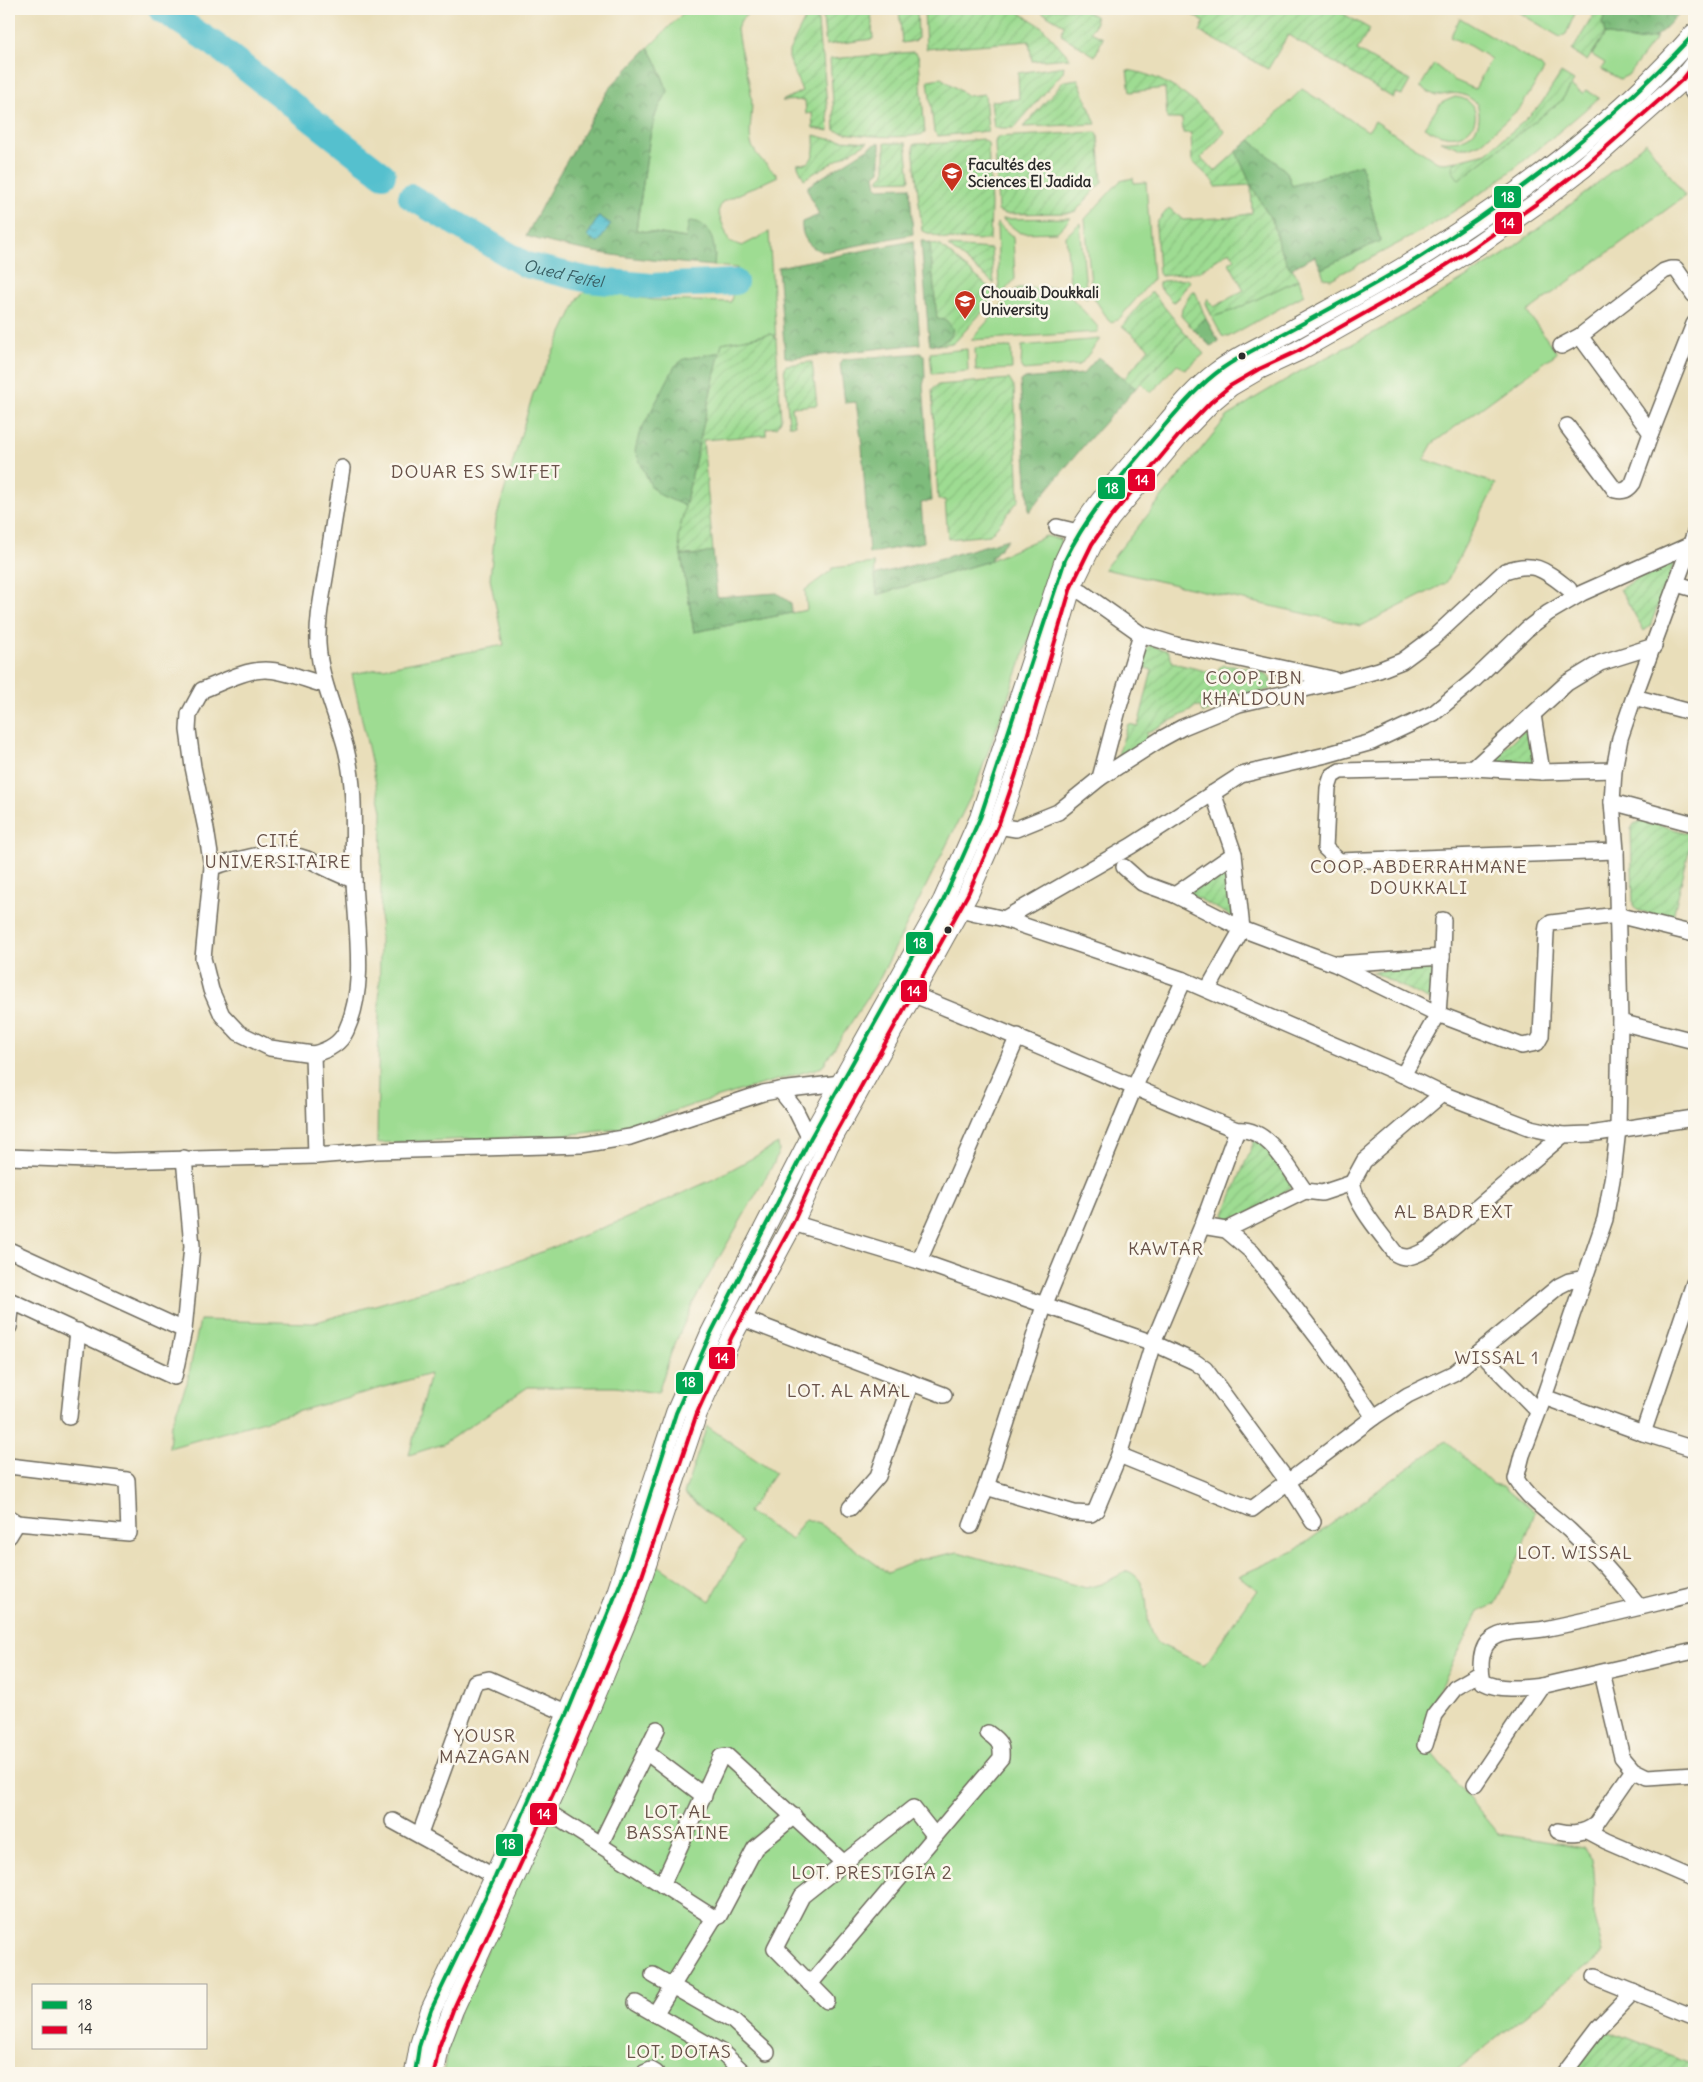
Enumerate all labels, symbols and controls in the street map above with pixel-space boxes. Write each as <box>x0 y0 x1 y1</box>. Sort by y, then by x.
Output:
place label: Facultés des Sciences El Jadida <box>968 155 1092 191</box>
school or university icon: Facultés des Sciences El Jadida <box>940 161 964 192</box>
line badge: 18 <box>1493 185 1522 209</box>
text: 18 <box>1501 188 1515 206</box>
line badge: 14 <box>1494 211 1523 235</box>
text: 14 <box>1501 214 1515 232</box>
water label: Oued Felfel <box>522 255 606 292</box>
place label: Chouaib Doukkali University <box>981 283 1099 320</box>
school or university icon: Chouaib Doukkali University <box>953 289 977 320</box>
unlabelled marker <box>1237 351 1247 361</box>
district label: DOUAR ES SWIFET <box>391 460 561 483</box>
line badge: 14 <box>1127 468 1156 492</box>
text: 14 <box>1135 471 1149 489</box>
line badge: 18 <box>1097 476 1126 500</box>
text: 18 <box>1105 479 1119 497</box>
district label: COOP. IBN KHALDOUN <box>1202 666 1306 710</box>
district label: CITÉ UNIVERSITAIRE <box>205 829 351 873</box>
district label: COOP. ABDERRAHMANE DOUKKALI <box>1310 855 1528 899</box>
unlabelled marker <box>943 925 953 935</box>
line badge: 18 <box>905 931 934 955</box>
text: 18 <box>913 934 927 952</box>
line badge: 14 <box>900 979 928 1003</box>
text: 14 <box>907 982 921 1000</box>
district label: AL BADR EXT <box>1394 1200 1514 1223</box>
district label: KAWTAR <box>1128 1237 1204 1260</box>
line badge: 14 <box>708 1346 736 1370</box>
district label: WISSAL 1 <box>1454 1346 1540 1369</box>
text: 14 <box>715 1349 729 1367</box>
line badge: 18 <box>675 1371 704 1395</box>
text: 18 <box>682 1373 696 1391</box>
district label: LOT. AL AMAL <box>787 1379 911 1402</box>
district label: LOT. WISSAL <box>1517 1541 1633 1564</box>
district label: YOUSR MAZAGAN <box>439 1724 531 1768</box>
district label: LOT. AL BASSATINE <box>626 1800 730 1844</box>
line badge: 14 <box>529 1802 558 1826</box>
text: 14 <box>537 1805 551 1823</box>
line badge: 18 <box>495 1833 524 1857</box>
text: 18 <box>502 1835 516 1853</box>
district label: LOT. PRESTIGIA 2 <box>791 1861 953 1884</box>
legend <box>32 1984 208 2050</box>
text: 18 <box>78 1995 93 2014</box>
text: 14 <box>78 2019 93 2038</box>
district label: LOT. DOTAS <box>626 2040 732 2063</box>

